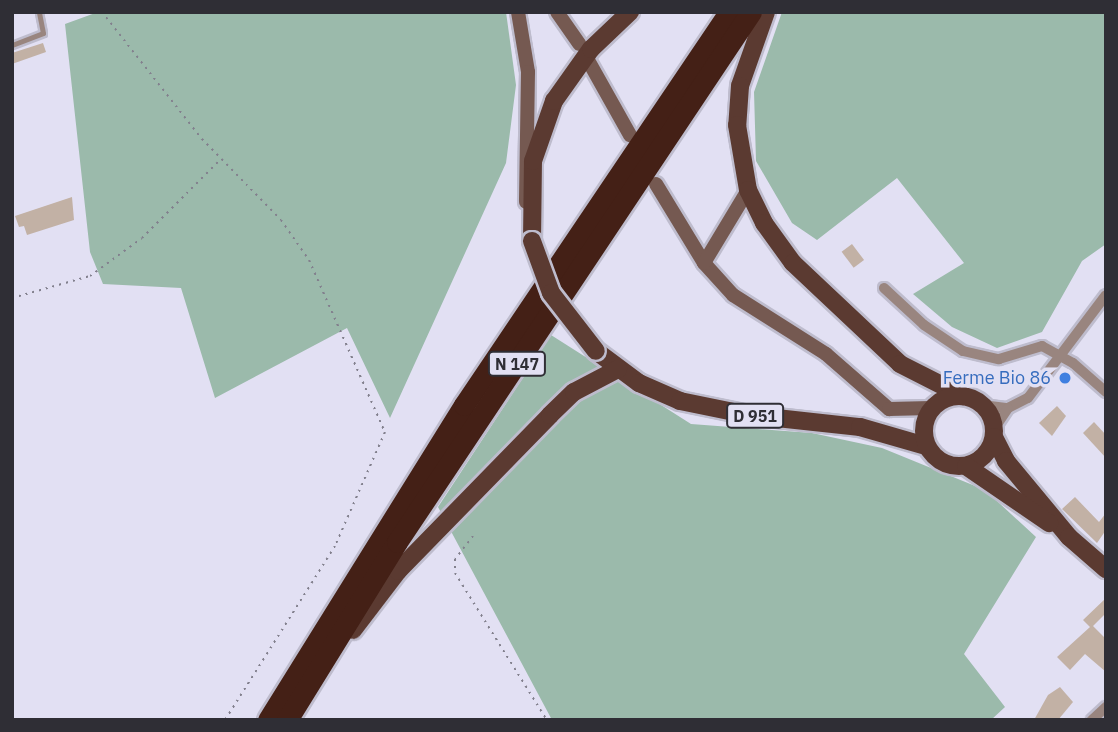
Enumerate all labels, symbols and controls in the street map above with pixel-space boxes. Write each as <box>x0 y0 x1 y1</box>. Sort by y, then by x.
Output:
road number: N 147 <box>487 352 547 376</box>
place label: Ferme Bio 86 <box>943 367 1051 389</box>
marker: Ferme Bio 86 <box>1057 370 1073 386</box>
road number: D 951 <box>725 404 785 428</box>

